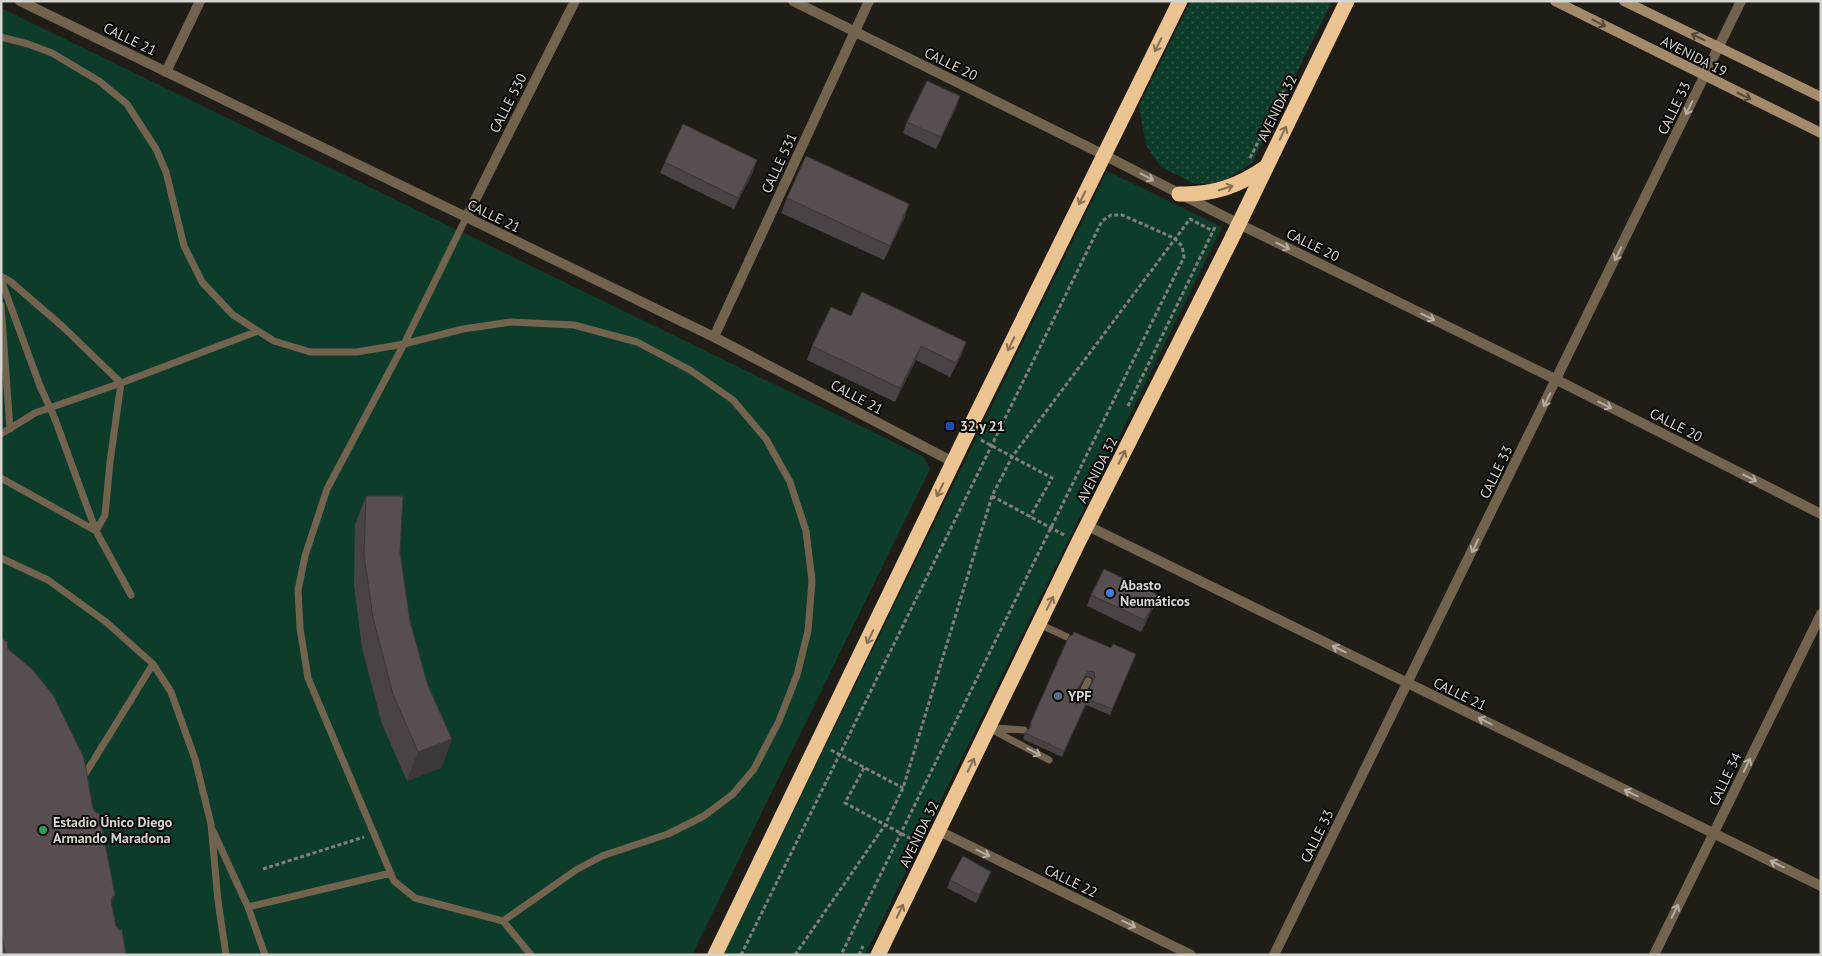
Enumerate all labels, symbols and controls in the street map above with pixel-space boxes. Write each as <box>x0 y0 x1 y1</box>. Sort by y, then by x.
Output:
street label: CALLE 21 <box>101 18 159 60</box>
one-way arrow <box>1591 19 1606 28</box>
street label: AVENIDA 19 <box>1658 32 1730 80</box>
one-way arrow <box>1691 32 1706 42</box>
one-way arrow <box>1153 37 1162 52</box>
street label: CALLE 20 <box>922 43 981 85</box>
street label: CALLE 530 <box>485 70 531 136</box>
street label: AVENIDA 32 <box>1253 72 1301 144</box>
street label: CALLE 33 <box>1653 79 1695 137</box>
one-way arrow <box>1736 92 1751 101</box>
one-way arrow <box>1684 100 1693 115</box>
one-way arrow <box>1279 126 1288 141</box>
street label: CALLE 531 <box>757 130 801 196</box>
one-way arrow <box>1139 173 1154 182</box>
one-way arrow <box>1217 183 1233 193</box>
one-way arrow <box>1077 190 1086 205</box>
street label: CALLE 21 <box>465 195 523 237</box>
street label: CALLE 20 <box>1284 224 1343 266</box>
one-way arrow <box>1275 241 1290 251</box>
one-way arrow <box>1613 246 1622 261</box>
one-way arrow <box>1421 312 1436 322</box>
one-way arrow <box>1005 336 1015 351</box>
street label: CALLE 21 <box>828 376 886 418</box>
one-way arrow <box>1542 392 1551 407</box>
one-way arrow <box>1598 400 1613 410</box>
street label: CALLE 20 <box>1647 404 1706 446</box>
place label: 32 y 21 <box>960 417 1005 435</box>
marker: 32 y 21 <box>944 420 956 432</box>
street label: AVENIDA 32 <box>1073 434 1121 506</box>
street label: CALLE 33 <box>1475 443 1517 501</box>
one-way arrow <box>1117 450 1127 465</box>
one-way arrow <box>1743 473 1758 483</box>
one-way arrow <box>935 483 945 498</box>
one-way arrow <box>1470 538 1479 553</box>
place label: Abasto Neumáticos <box>1120 576 1190 610</box>
marker: Abasto Neumáticos <box>1104 587 1116 599</box>
one-way arrow <box>1045 596 1055 611</box>
one-way arrow <box>864 629 874 644</box>
one-way arrow <box>1332 644 1347 654</box>
street label: CALLE 21 <box>1431 673 1489 715</box>
place label: YPF <box>1067 687 1091 705</box>
marker: YPF <box>1052 690 1064 702</box>
one-way arrow <box>1478 716 1493 725</box>
one-way arrow <box>1027 747 1042 757</box>
street label: CALLE 34 <box>1704 749 1746 808</box>
one-way arrow <box>967 758 976 773</box>
one-way arrow <box>1743 758 1752 773</box>
one-way arrow <box>1624 788 1639 797</box>
street label: AVENIDA 32 <box>895 798 943 870</box>
street label: CALLE 33 <box>1296 807 1338 865</box>
place label: Estadio Único Diego Armando Maradona <box>53 813 173 847</box>
marker: Estadio Único Diego Armando Maradona <box>37 824 49 836</box>
one-way arrow <box>975 848 990 858</box>
one-way arrow <box>1770 859 1785 868</box>
street label: CALLE 22 <box>1042 860 1100 902</box>
one-way arrow <box>896 904 905 919</box>
one-way arrow <box>1671 904 1680 919</box>
one-way arrow <box>1121 919 1136 929</box>

